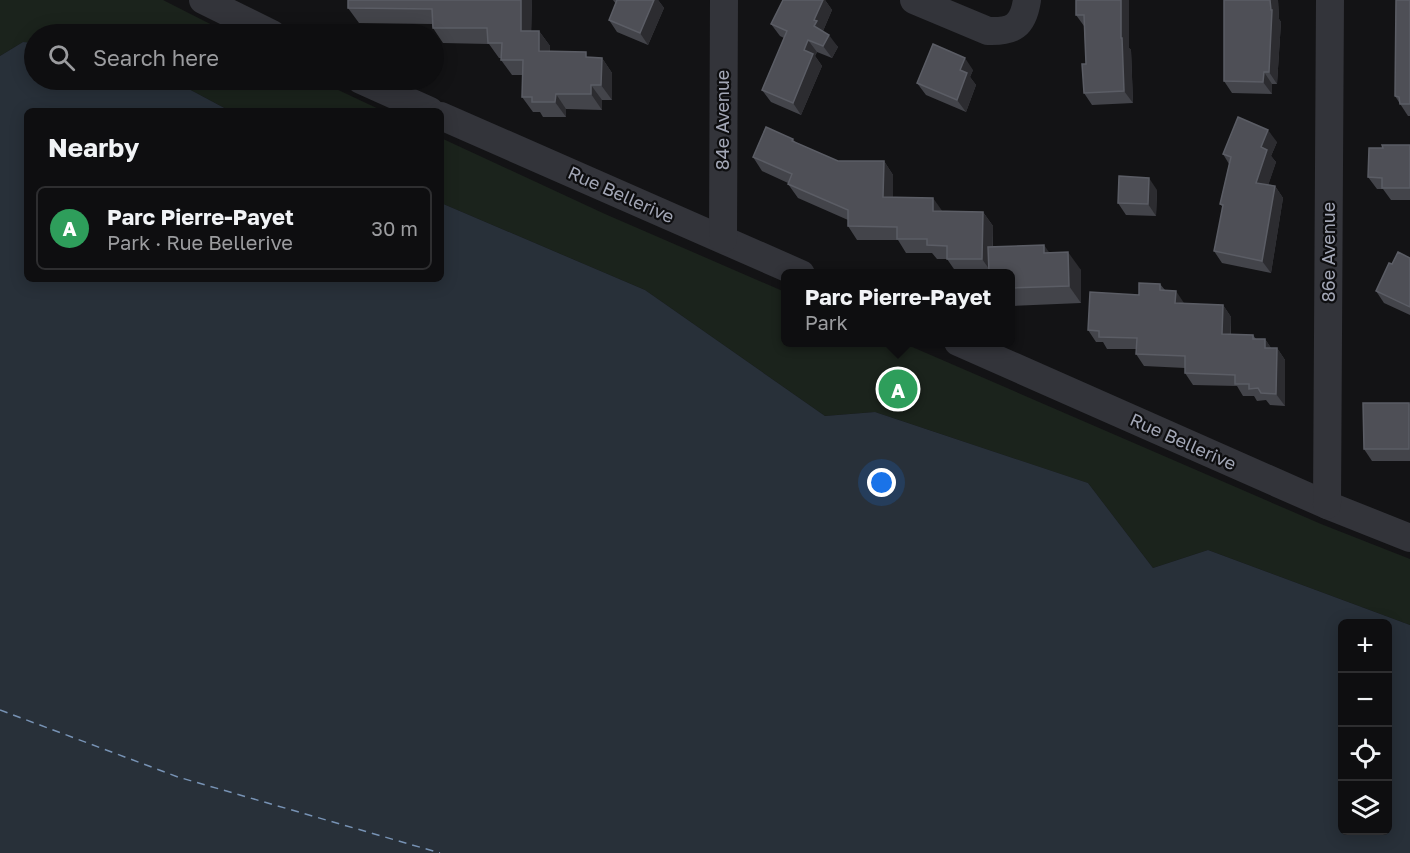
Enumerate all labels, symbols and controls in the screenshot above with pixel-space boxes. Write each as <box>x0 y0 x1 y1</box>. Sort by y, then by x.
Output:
search box <box>24 24 444 90</box>
icon: search <box>45 41 78 74</box>
text: Search here <box>93 44 219 71</box>
street label: 84e Avenue <box>711 70 733 170</box>
text: Nearby <box>48 132 139 163</box>
street label: Rue Bellerive <box>565 161 678 227</box>
street label: 86e Avenue <box>1317 202 1339 302</box>
text: Parc Pierre-Payet <box>107 203 294 230</box>
text: A <box>62 216 77 240</box>
text: 30 m <box>371 216 418 240</box>
text: Park · Rue Bellerive <box>107 230 293 254</box>
popup <box>781 269 1015 347</box>
text: Parc Pierre-Payet <box>805 283 991 310</box>
text: Park <box>805 310 848 334</box>
pin: A <box>878 366 918 412</box>
street label: Rue Bellerive <box>1127 408 1240 474</box>
your location <box>867 468 896 497</box>
map controls <box>1338 619 1392 835</box>
button: + <box>1338 619 1392 673</box>
button: − <box>1338 673 1392 727</box>
button: locate <box>1338 727 1392 781</box>
button: layers <box>1338 781 1392 835</box>

